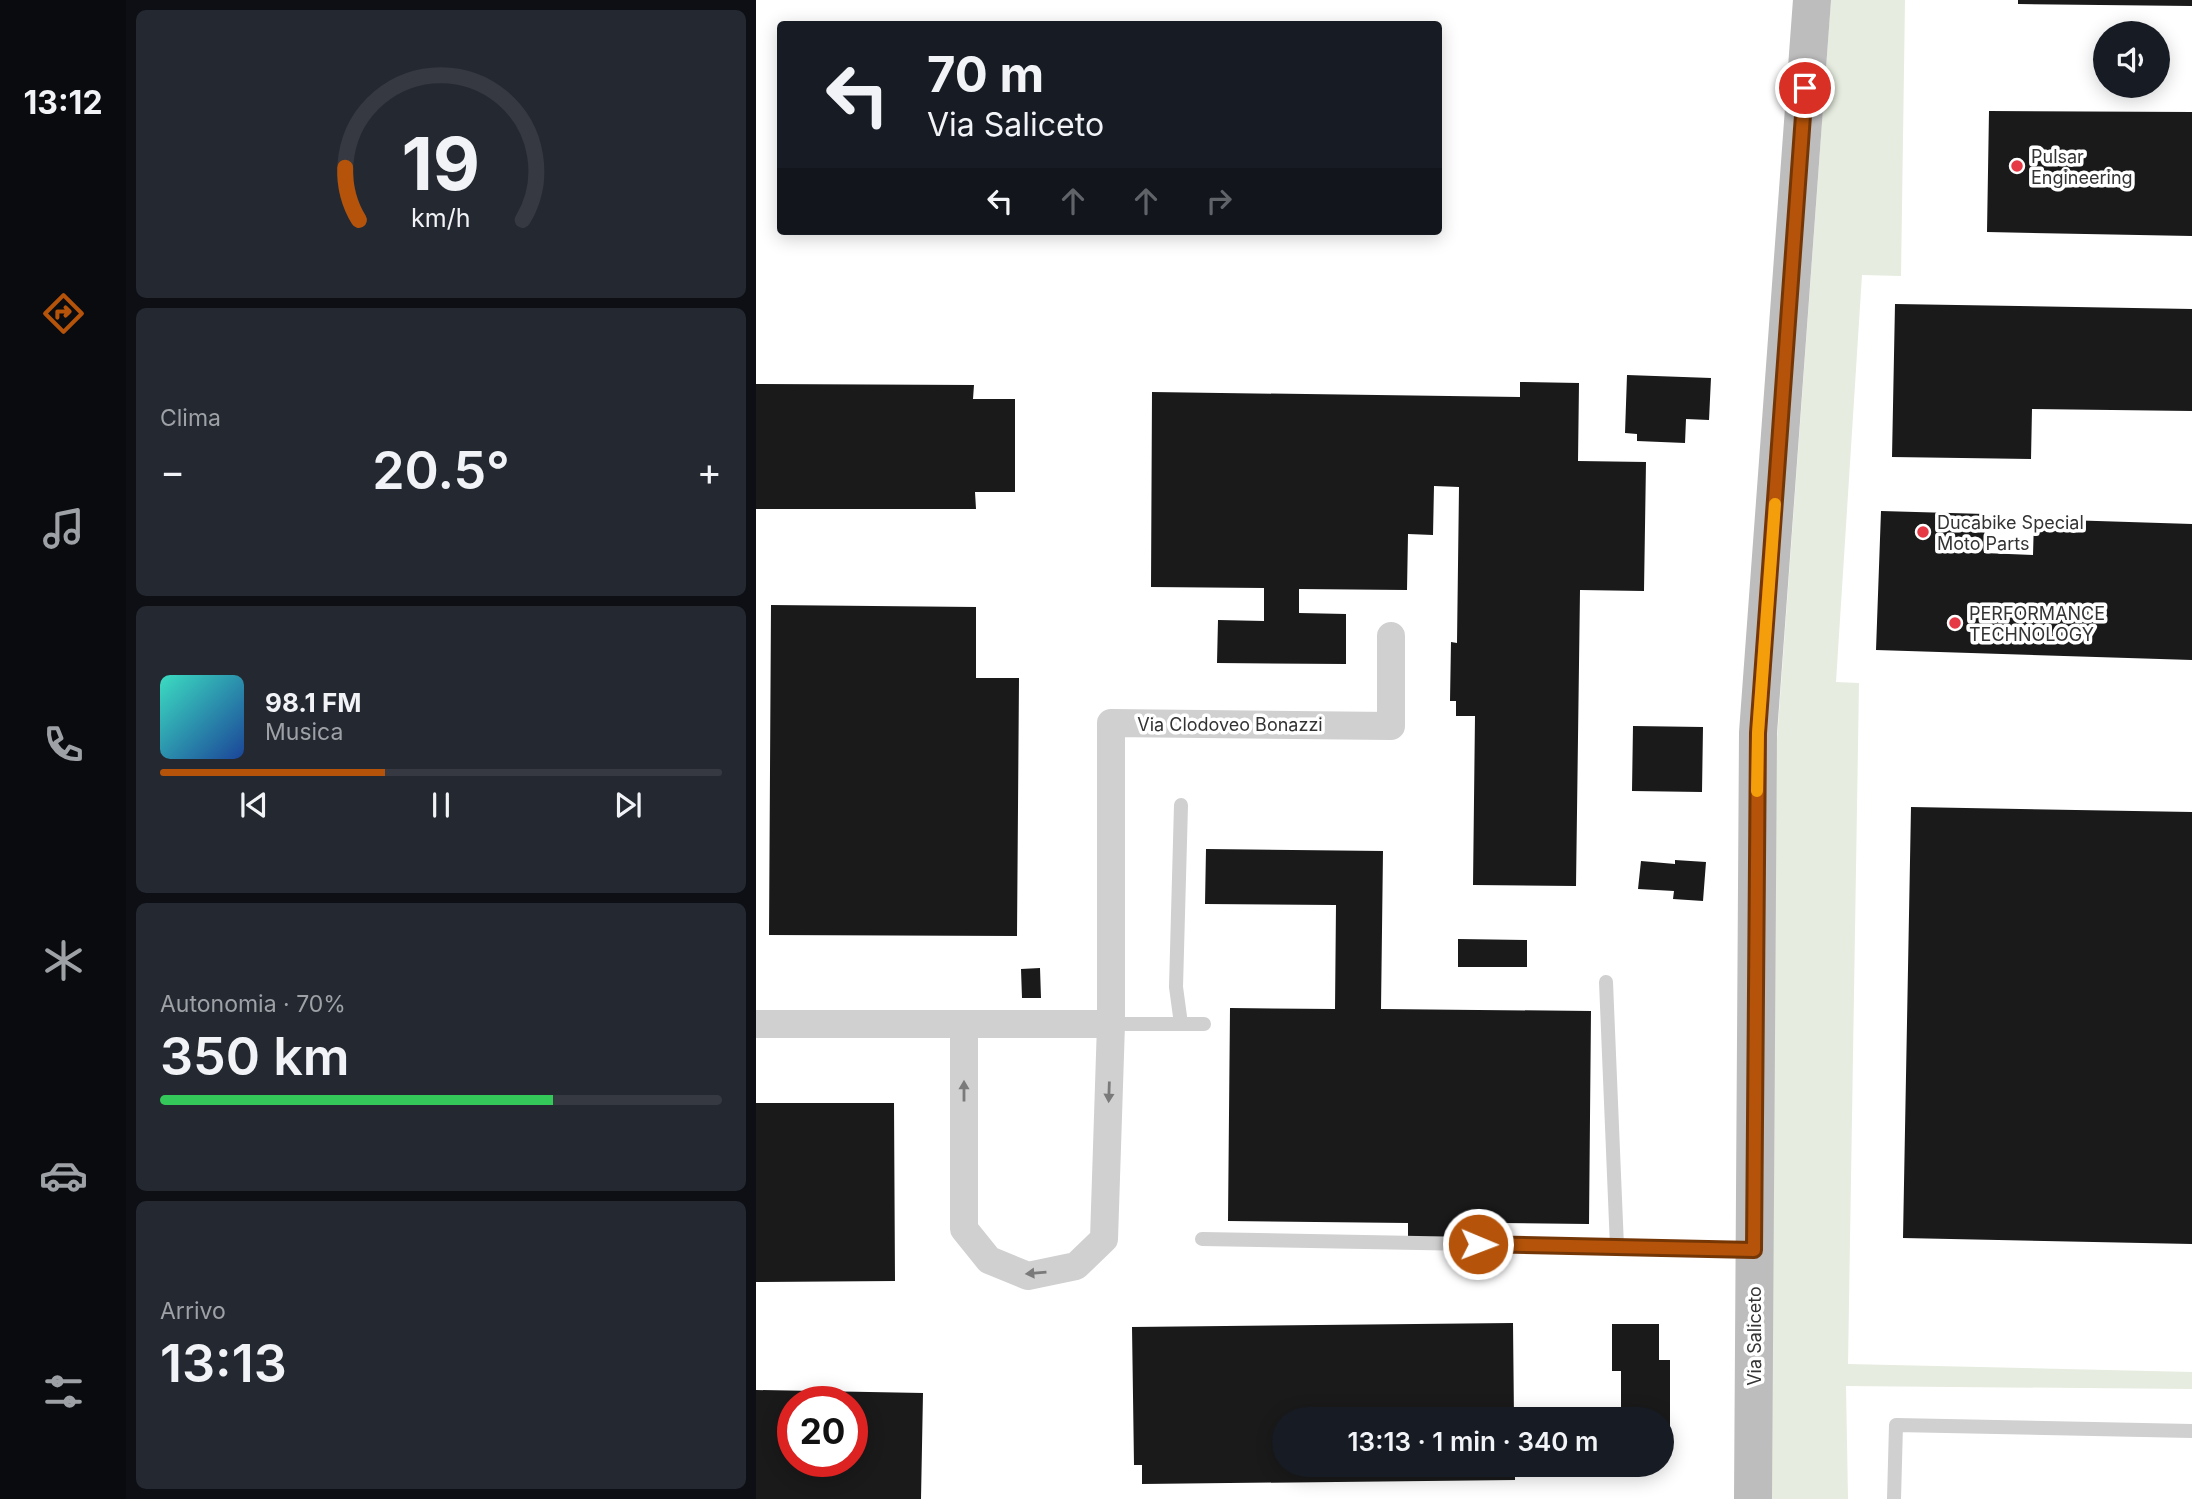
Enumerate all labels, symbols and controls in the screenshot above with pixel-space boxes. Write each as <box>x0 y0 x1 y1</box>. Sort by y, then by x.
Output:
map controls <box>2093 21 2170 98</box>
button: sound <box>2093 21 2170 98</box>
text: 70 m <box>927 45 1044 104</box>
icon: left <box>812 49 903 140</box>
pin <box>1775 58 1835 118</box>
icon: arrive <box>1786 69 1824 107</box>
text: 13:12 <box>23 83 103 122</box>
text: Via Saliceto <box>927 105 1104 144</box>
text: 19 <box>402 119 480 208</box>
place label: Pulsar Engineering <box>2031 146 2133 188</box>
marker: Pulsar Engineering <box>2009 158 2025 174</box>
icon: left <box>981 182 1019 220</box>
icon: ahead <box>1054 182 1092 220</box>
icon: ahead <box>1127 182 1165 220</box>
icon: right <box>1200 182 1238 220</box>
text: km/h <box>411 203 471 233</box>
icon: directions <box>39 289 88 338</box>
text: Clima <box>160 404 221 432</box>
text: 20.5° <box>372 439 510 502</box>
text: − <box>160 448 185 494</box>
text: + <box>697 448 722 494</box>
icon: music <box>39 504 88 553</box>
place label: Ducabike Special Moto Parts <box>1937 512 2084 554</box>
marker: Ducabike Special Moto Parts <box>1915 524 1931 540</box>
place label: PERFORMANCE TECHNOLOGY <box>1969 603 2105 645</box>
marker: PERFORMANCE TECHNOLOGY <box>1947 615 1963 631</box>
text: 98.1 FM <box>265 687 361 718</box>
street label: Via Clodoveo Bonazzi <box>1137 714 1323 735</box>
text: Musica <box>265 718 343 746</box>
icon: phone <box>39 720 88 769</box>
icon: previous <box>235 786 273 824</box>
icon: pause <box>422 786 460 824</box>
icon: next <box>609 786 647 824</box>
icon: climate <box>39 936 88 985</box>
text: Autonomia · 70% <box>160 990 346 1018</box>
text: 350 km <box>160 1025 350 1088</box>
one-way arrow <box>958 1080 970 1102</box>
one-way arrow <box>1103 1081 1115 1103</box>
icon: car <box>39 1151 88 1200</box>
position arrow <box>1441 1207 1515 1281</box>
one-way arrow <box>1025 1268 1047 1279</box>
street label: Via Saliceto <box>1744 1286 1765 1386</box>
text: Arrivo <box>160 1297 226 1325</box>
text: 13:13 <box>160 1332 287 1395</box>
icon: filters <box>39 1367 88 1416</box>
speed limit sign: 20 <box>777 1386 868 1477</box>
text: 13:13 · 1 min · 340 m <box>1348 1426 1598 1457</box>

